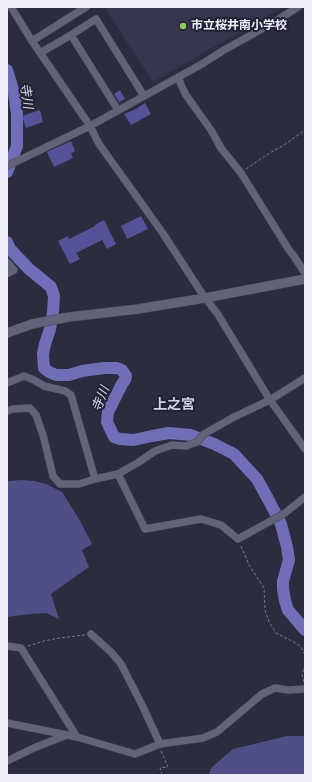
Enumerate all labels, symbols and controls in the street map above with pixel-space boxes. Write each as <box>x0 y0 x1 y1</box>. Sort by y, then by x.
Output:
place label: 市立桜井南小学校 <box>191 19 287 33</box>
marker: 市立桜井南小学校 <box>178 21 188 31</box>
water label: 寺川 <box>16 82 36 110</box>
water label: 寺川 <box>89 384 113 414</box>
district label: 上之宮 <box>153 397 195 413</box>

